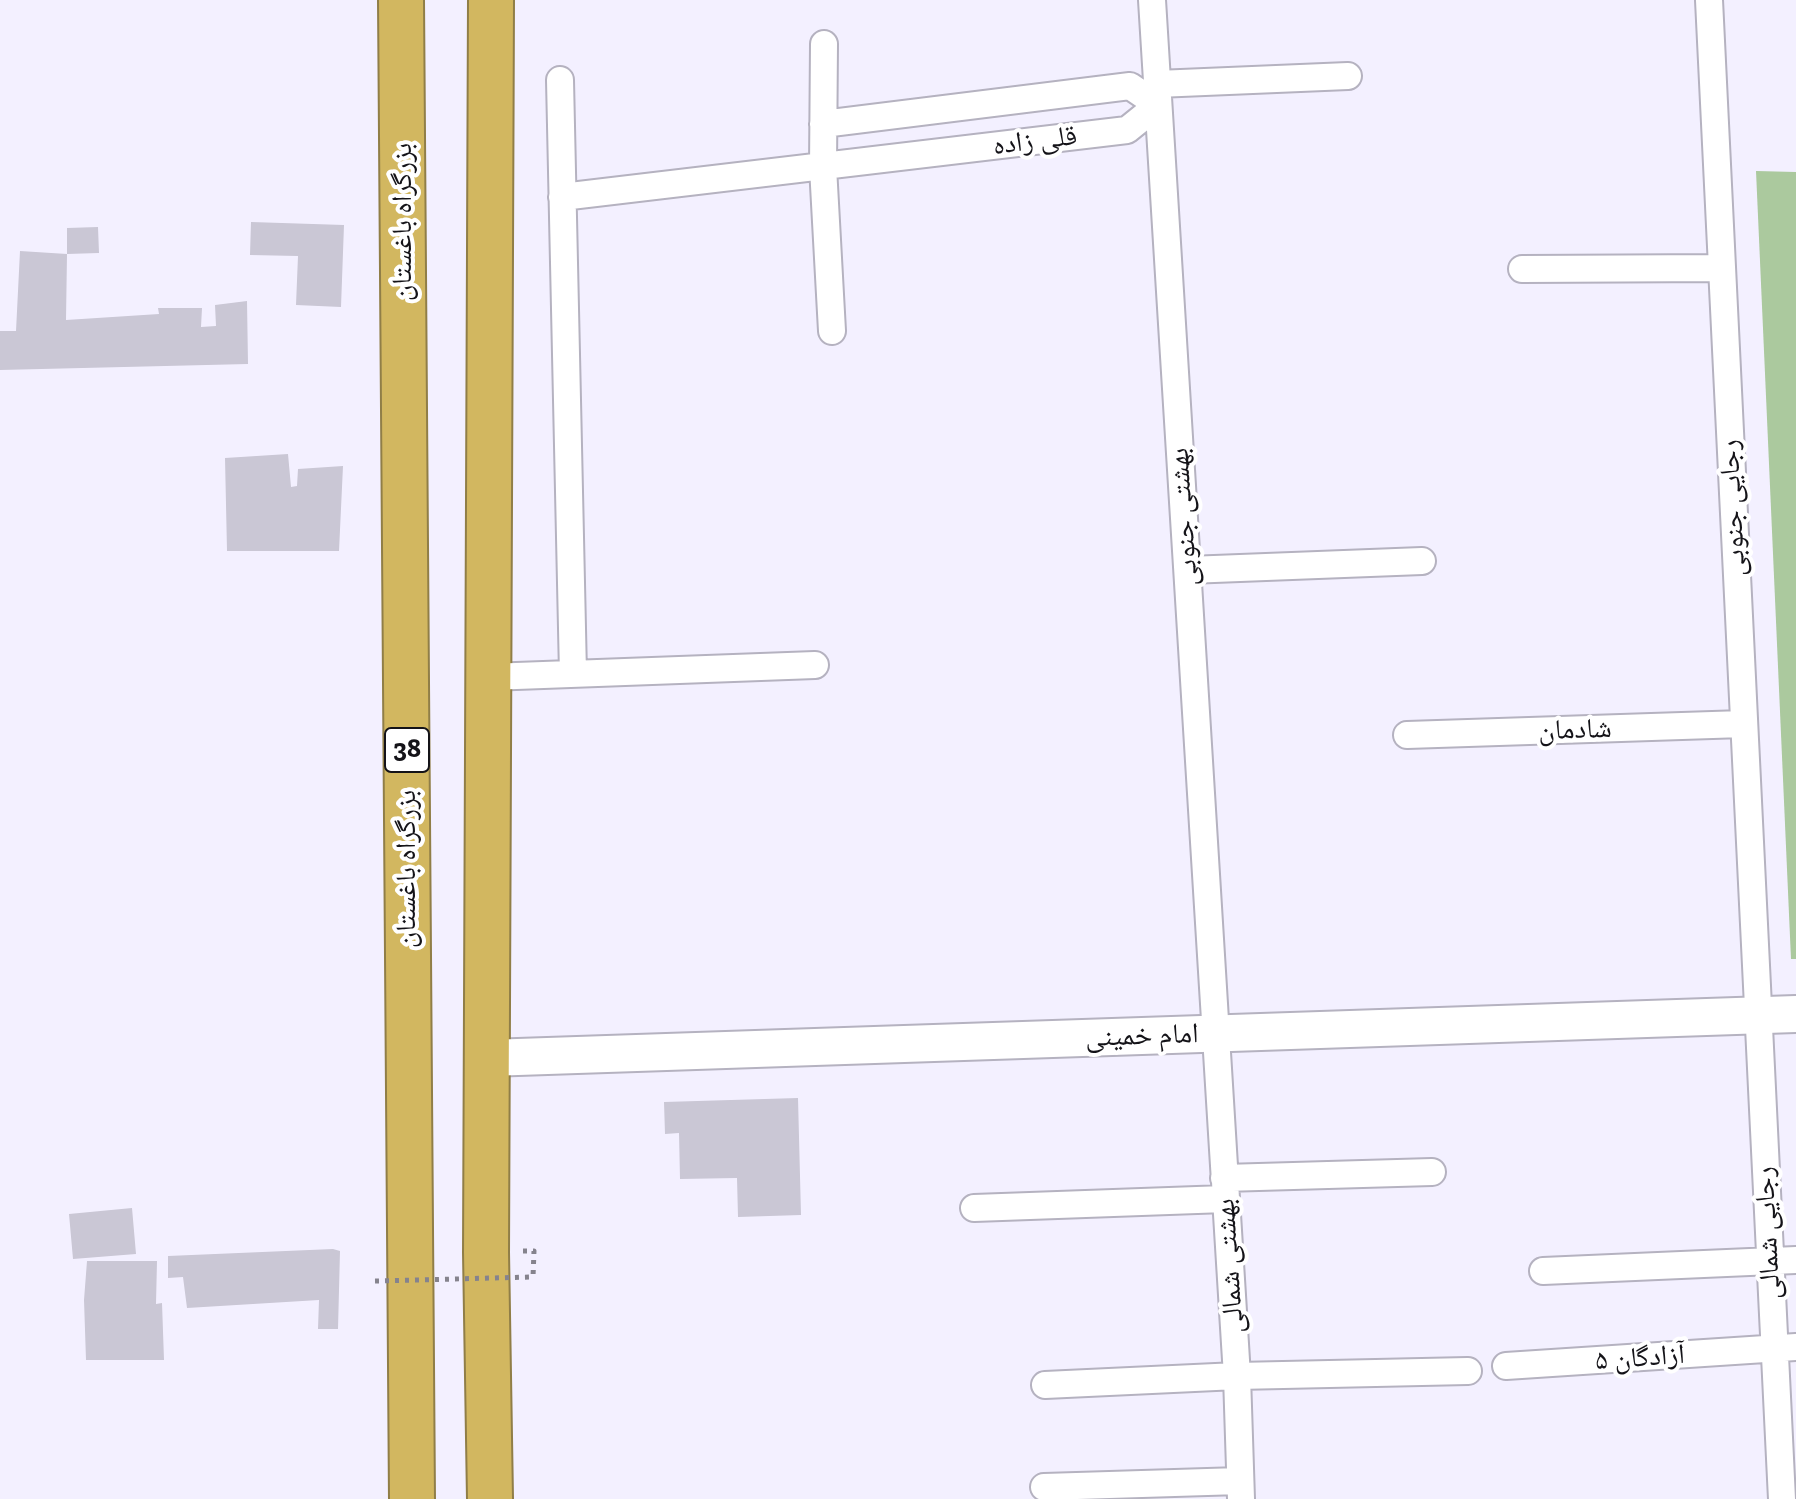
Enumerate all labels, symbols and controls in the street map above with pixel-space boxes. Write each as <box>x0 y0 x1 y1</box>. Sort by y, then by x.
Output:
street label: قلی زاده <box>991 119 1079 163</box>
street label: بزرگراه باغستان <box>386 143 420 301</box>
street label: رجایی جنوبی <box>1713 439 1753 577</box>
street label: بهشتی جنوبی <box>1162 447 1206 587</box>
street label: شادمان <box>1538 712 1612 748</box>
road number: 38 <box>385 728 429 772</box>
street label: بزرگراه باغستان <box>390 790 424 948</box>
street label: امام خمینی <box>1085 1017 1199 1055</box>
street label: رجایی شمالی <box>1748 1166 1788 1300</box>
street label: بهشتی شمالی <box>1209 1198 1251 1334</box>
street label: آزادگان ۵ <box>1594 1338 1686 1378</box>

